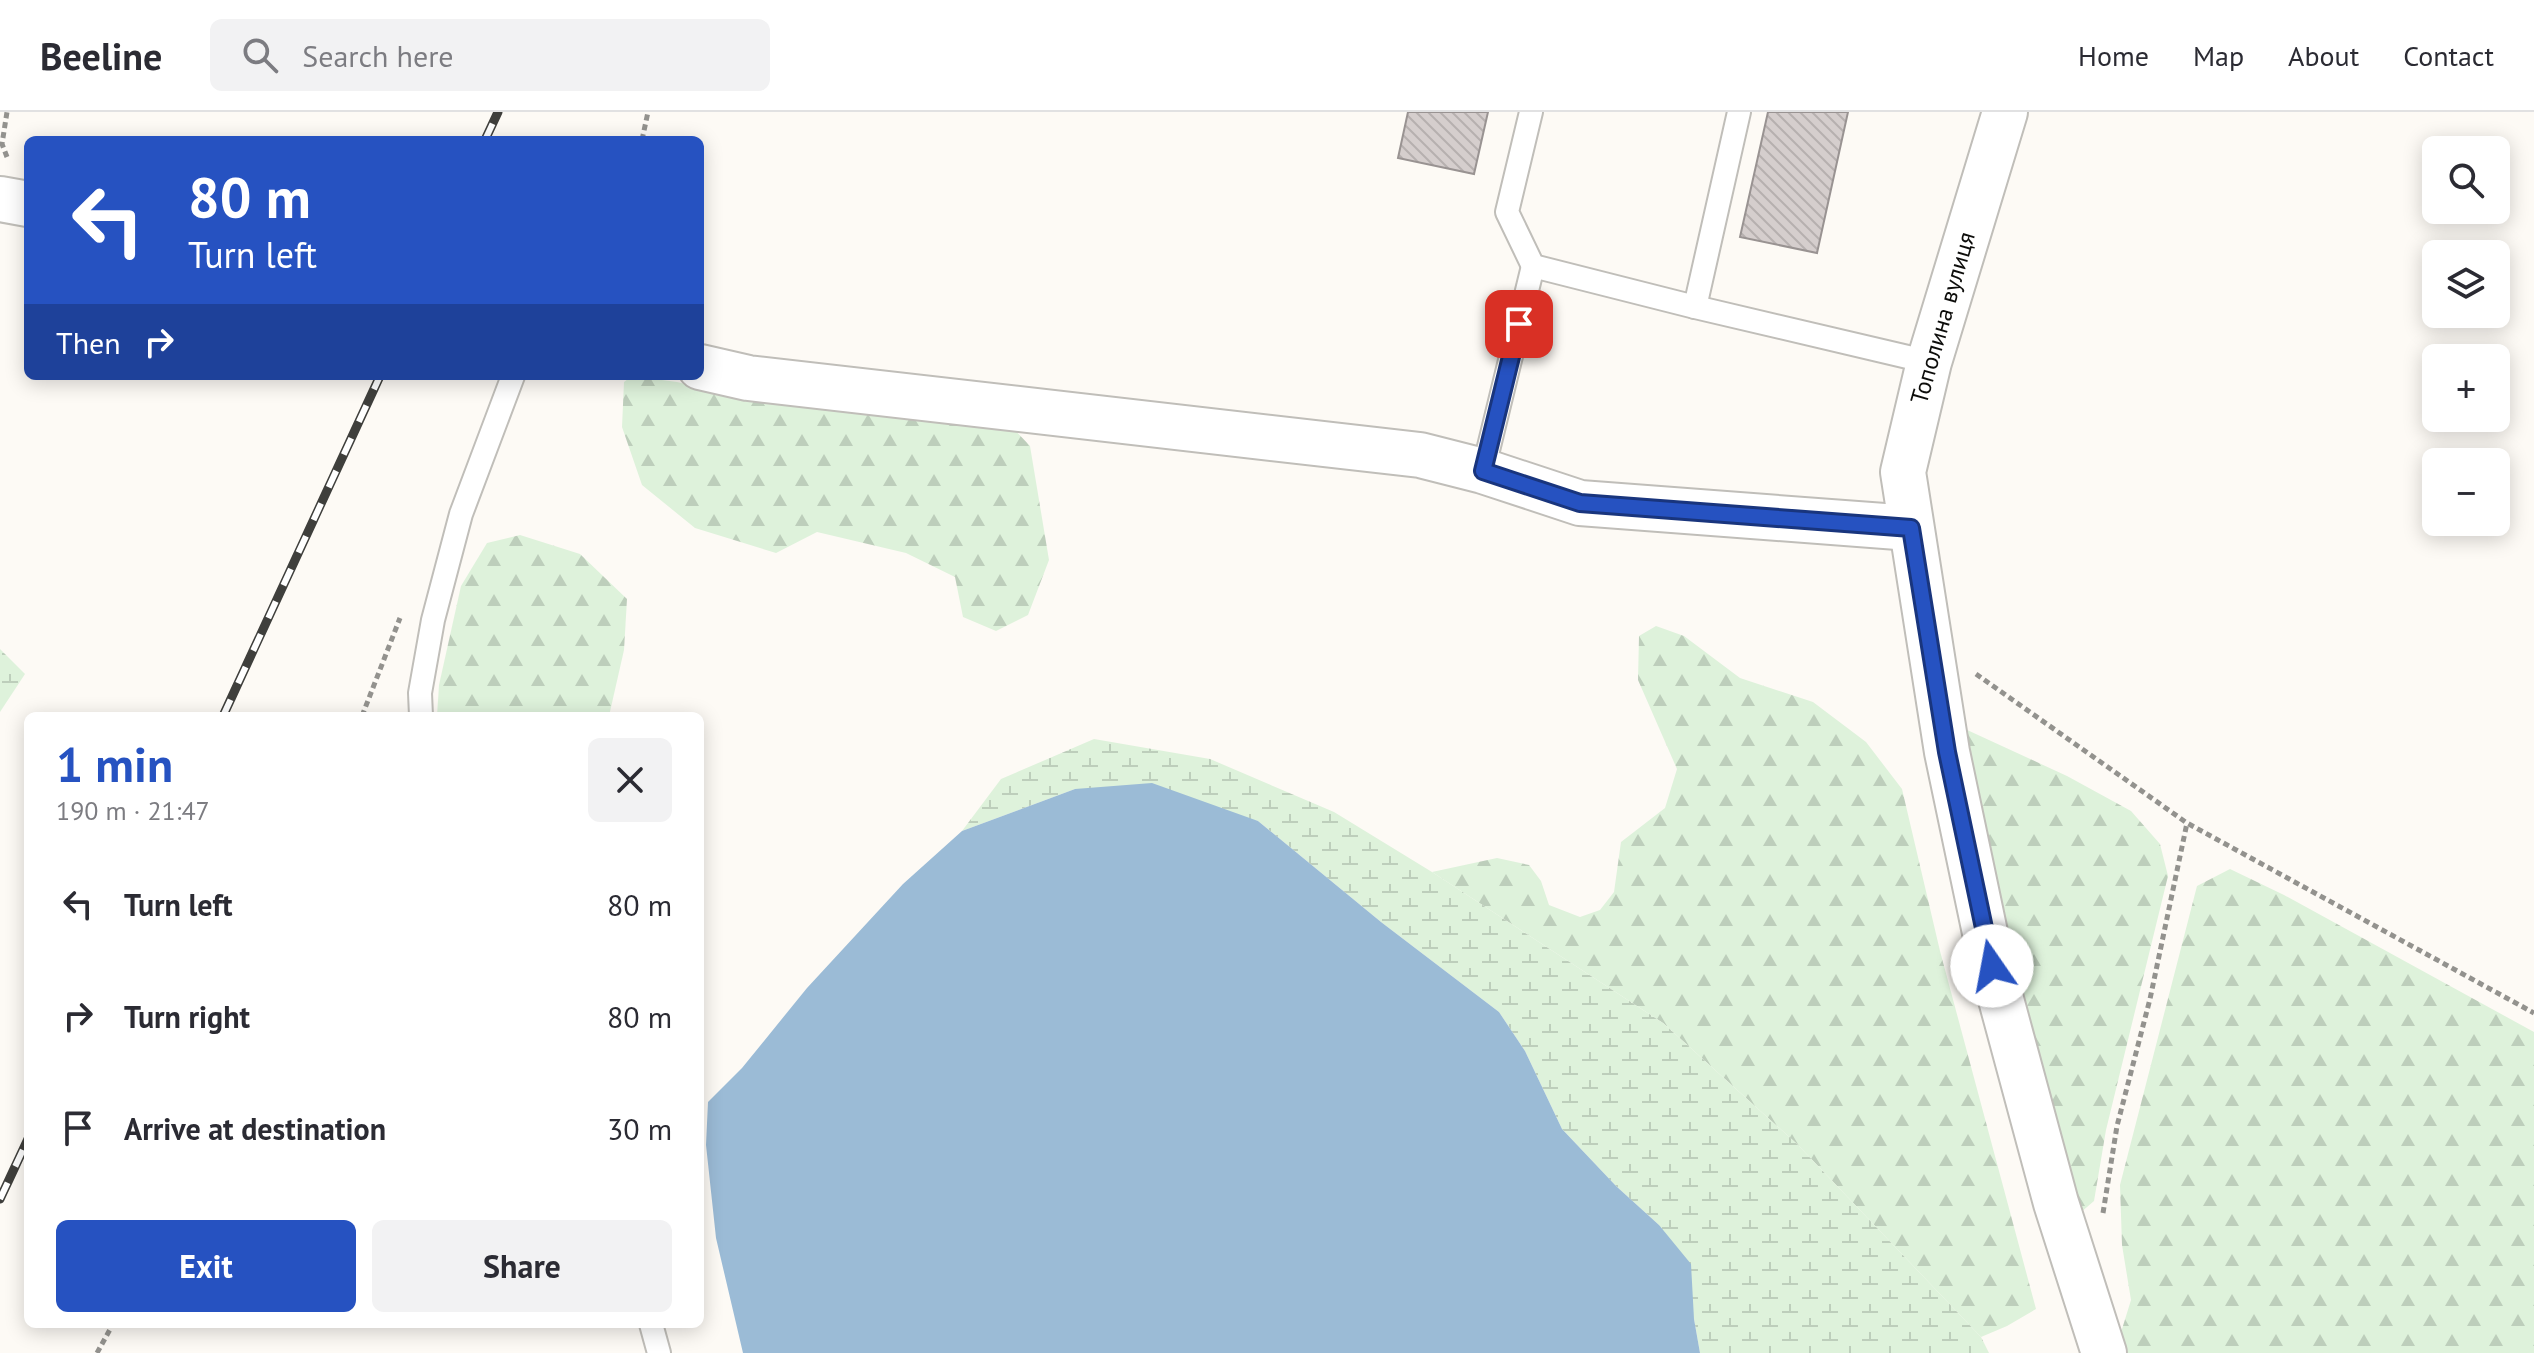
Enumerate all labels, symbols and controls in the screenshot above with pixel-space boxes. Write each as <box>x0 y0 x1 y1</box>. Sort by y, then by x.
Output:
search box <box>210 19 770 91</box>
text: Beeline <box>40 31 162 80</box>
icon: search <box>238 33 282 77</box>
text: Search here <box>302 36 454 75</box>
text: Home <box>2078 37 2149 74</box>
text: Map <box>2193 37 2244 74</box>
text: About <box>2288 37 2359 74</box>
text: Contact <box>2403 37 2494 74</box>
map controls <box>2422 136 2510 536</box>
button: search <box>2422 136 2510 224</box>
text: 80 m <box>188 161 311 233</box>
icon: left <box>56 168 160 272</box>
street label: Тополина вулиця <box>1903 228 1982 408</box>
text: Turn left <box>188 231 317 278</box>
button: layers <box>2422 240 2510 328</box>
pin <box>1485 290 1553 358</box>
icon: arrive <box>1497 302 1541 346</box>
icon: right <box>137 320 181 364</box>
text: Then <box>56 323 121 362</box>
button: + <box>2422 344 2510 432</box>
button: − <box>2422 448 2510 536</box>
text: 1 min <box>56 733 173 795</box>
button: close <box>588 738 672 822</box>
text: 190 m · 21:47 <box>56 794 210 827</box>
icon: left <box>56 882 100 926</box>
text: Turn left <box>124 885 232 924</box>
text: 80 m <box>607 885 672 924</box>
position arrow <box>1950 924 2034 1008</box>
icon: right <box>56 994 100 1038</box>
text: Turn right <box>124 997 250 1036</box>
text: 80 m <box>607 997 672 1036</box>
icon: arrive <box>56 1106 100 1150</box>
text: Arrive at destination <box>124 1109 386 1148</box>
text: 30 m <box>607 1109 672 1148</box>
button: Exit <box>56 1220 356 1312</box>
button: Share <box>372 1220 672 1312</box>

